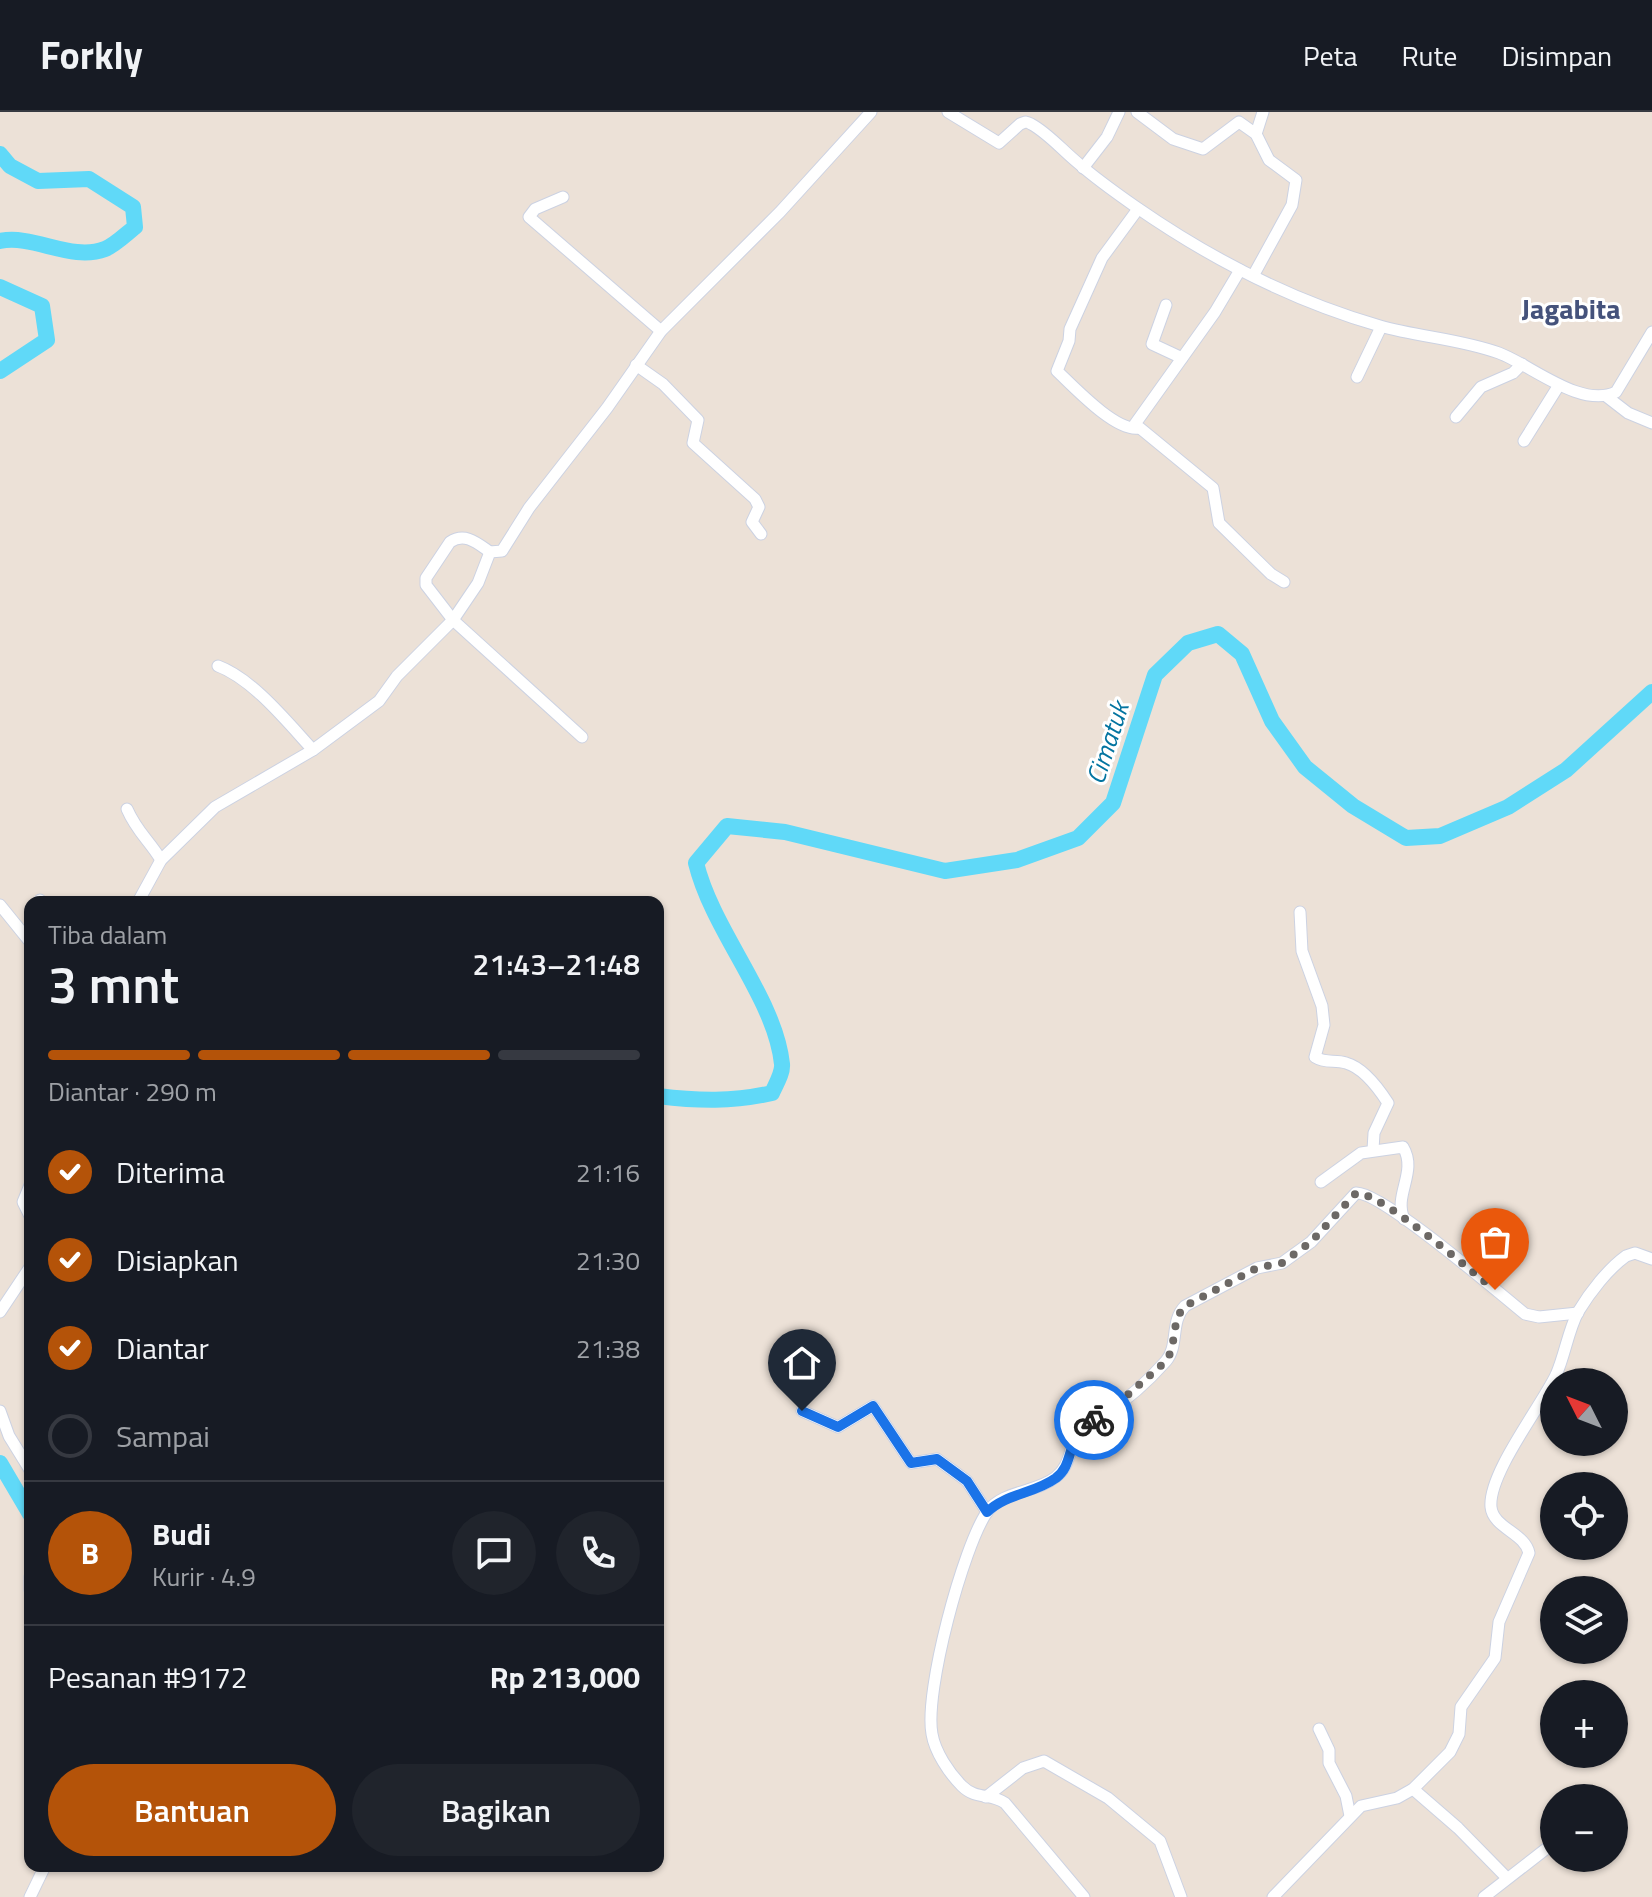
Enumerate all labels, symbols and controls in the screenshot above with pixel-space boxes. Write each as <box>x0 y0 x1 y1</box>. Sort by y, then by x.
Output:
text: Forkly <box>40 26 143 84</box>
text: Peta <box>1303 34 1357 77</box>
text: Rute <box>1401 34 1457 77</box>
text: Disimpan <box>1501 34 1612 77</box>
district label: Jagabita <box>1522 287 1620 330</box>
water label: Cimatuk <box>1075 694 1140 789</box>
text: Tiba dalam <box>48 915 167 954</box>
text: 21:43–21:48 <box>473 941 640 987</box>
text: 3 mnt <box>48 944 179 1023</box>
text: Diantar · 290 m <box>48 1072 217 1111</box>
text: Diterima <box>116 1149 225 1195</box>
icon: check <box>48 1150 92 1194</box>
text: 21:16 <box>576 1153 640 1192</box>
pin <box>1461 1208 1529 1290</box>
icon: bag <box>1473 1220 1517 1264</box>
text: Disiapkan <box>116 1237 239 1283</box>
icon: check <box>48 1238 92 1282</box>
text: 21:30 <box>576 1241 640 1280</box>
text: Diantar <box>116 1325 209 1371</box>
icon: check <box>48 1326 92 1370</box>
text: 21:38 <box>576 1329 640 1368</box>
pin <box>768 1329 836 1411</box>
icon: home <box>780 1341 824 1385</box>
north arrow <box>1540 1368 1628 1456</box>
map controls <box>1540 1368 1628 1872</box>
courier <box>1054 1380 1134 1460</box>
icon: bike <box>1072 1398 1116 1442</box>
text: Sampai <box>116 1413 210 1459</box>
button: locate <box>1540 1472 1628 1560</box>
text: Budi <box>152 1511 211 1557</box>
button: chat <box>452 1511 536 1595</box>
button: phone <box>556 1511 640 1595</box>
text: B <box>81 1530 99 1576</box>
text: Kurir · 4.9 <box>152 1557 256 1596</box>
button: layers <box>1540 1576 1628 1664</box>
text: Pesanan #9172 <box>48 1654 248 1700</box>
text: Rp 213,000 <box>490 1654 640 1700</box>
button: + <box>1540 1680 1628 1768</box>
button: Bantuan <box>48 1764 336 1856</box>
button: Bagikan <box>352 1764 640 1856</box>
button: − <box>1540 1784 1628 1872</box>

